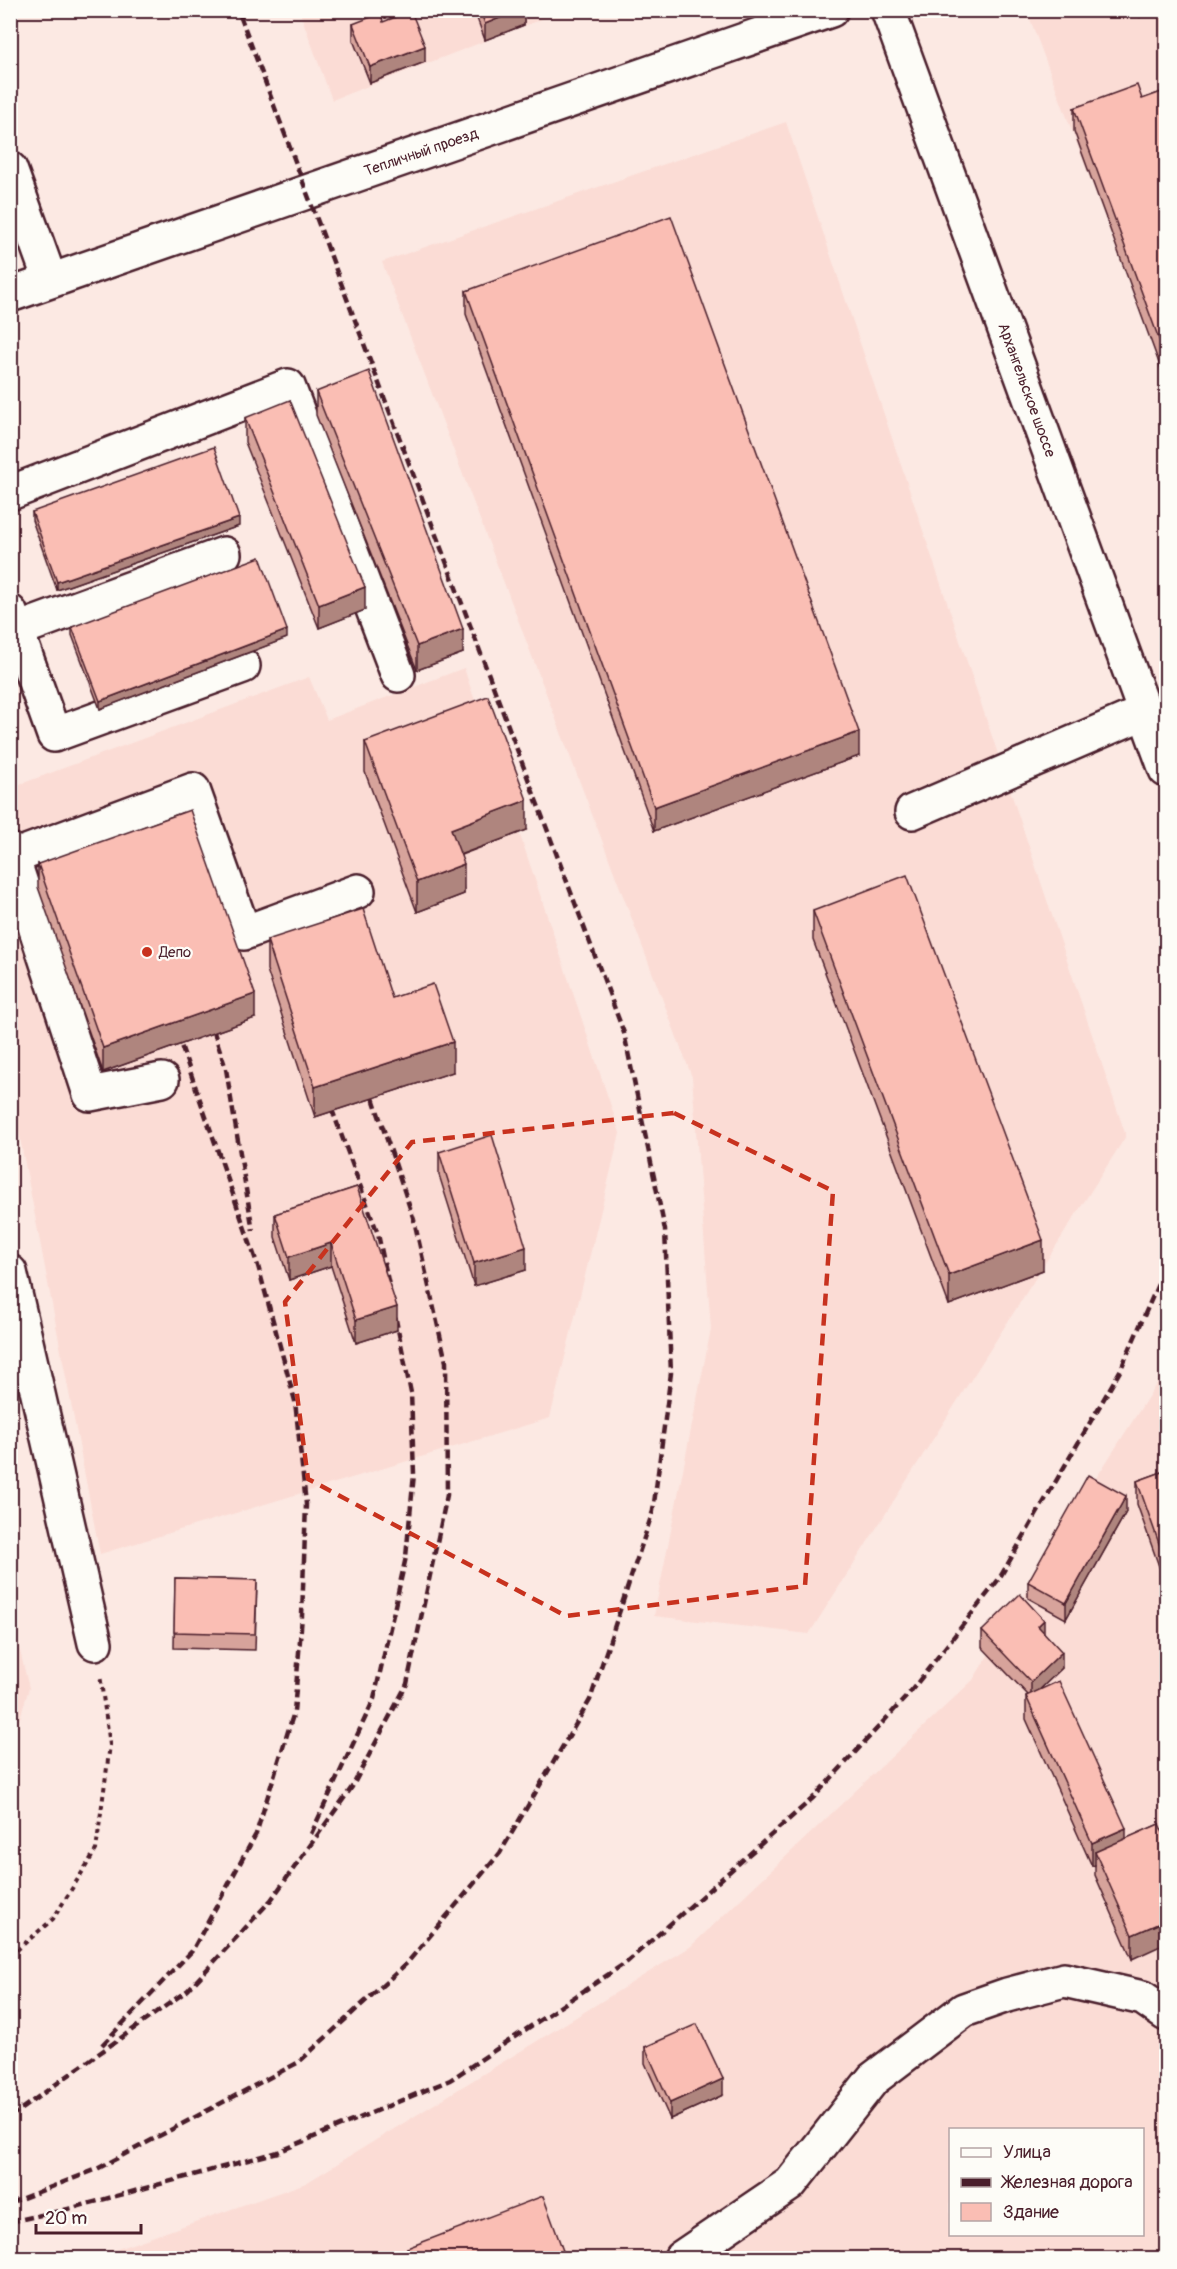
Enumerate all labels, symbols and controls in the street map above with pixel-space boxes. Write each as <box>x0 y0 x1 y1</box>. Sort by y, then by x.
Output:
street label: Тепличный проезд <box>362 124 481 181</box>
street label: Архангельское шоссе <box>993 320 1060 460</box>
place label: Депо <box>158 943 191 962</box>
marker: Депо <box>140 945 154 959</box>
legend <box>949 2128 1144 2236</box>
text: Улица <box>1003 2141 1051 2164</box>
text: Железная дорога <box>1000 2171 1133 2194</box>
scale bar <box>36 2197 141 2235</box>
text: Здание <box>1003 2201 1059 2224</box>
text: 20 m <box>45 2207 87 2230</box>

